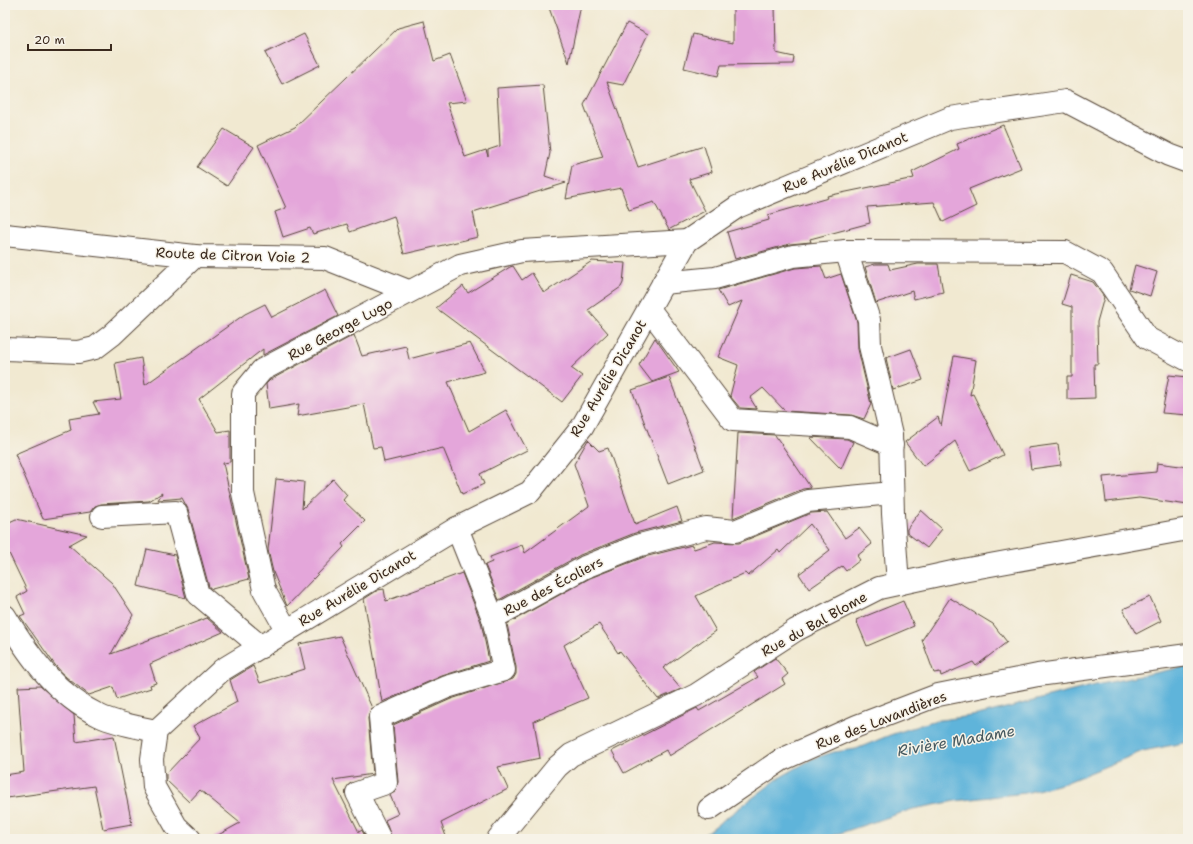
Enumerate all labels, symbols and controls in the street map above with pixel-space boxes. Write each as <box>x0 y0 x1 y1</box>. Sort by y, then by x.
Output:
scale bar <box>28 26 111 52</box>
text: 20 m <box>34 32 65 48</box>
street label: Rue Aurélie Dicanot <box>780 128 910 196</box>
street label: Route de Citron Voie 2 <box>155 243 311 267</box>
street label: Rue George Lugo <box>285 294 395 364</box>
street label: Rue Aurélie Dicanot <box>566 316 650 440</box>
street label: Rue Aurélie Dicanot <box>295 546 419 630</box>
street label: Rue des Écoliers <box>500 552 606 620</box>
street label: Rue du Bal Blome <box>758 587 870 661</box>
street label: Rue des Lavandières <box>813 687 949 753</box>
water label: Rivière Madame <box>896 721 1016 761</box>

